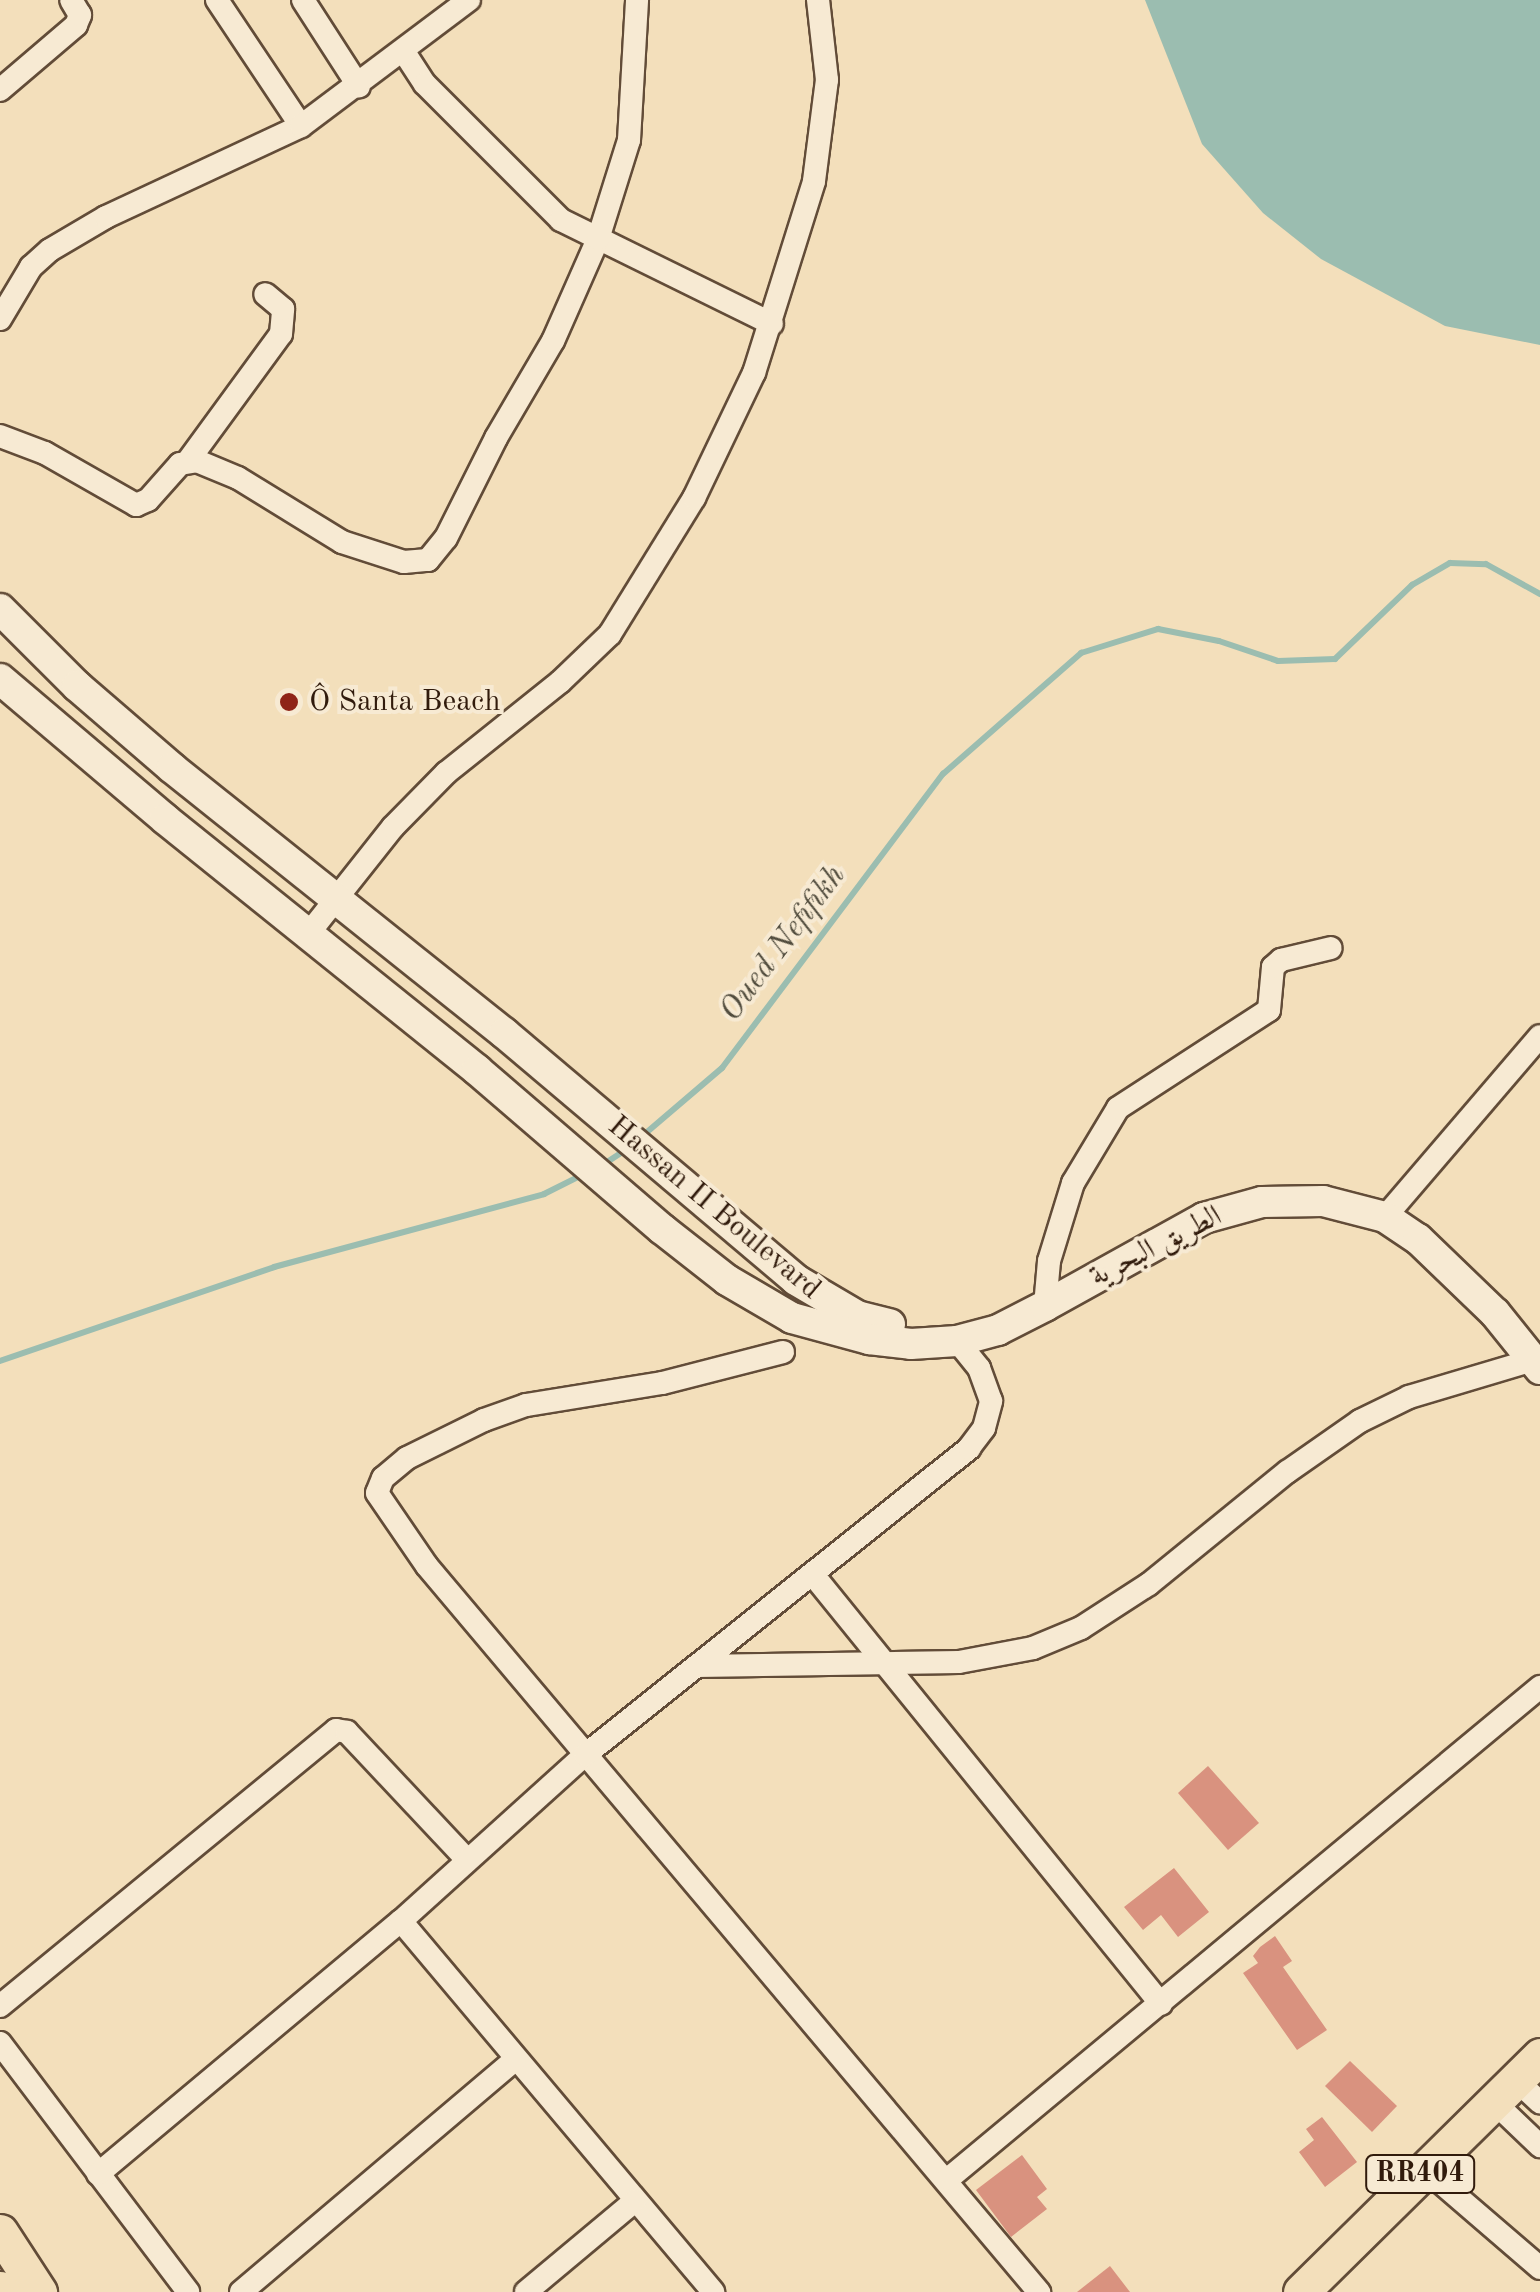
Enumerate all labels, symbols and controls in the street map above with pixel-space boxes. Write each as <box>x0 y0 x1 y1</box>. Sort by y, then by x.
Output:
place label: Ô Santa Beach <box>309 684 500 720</box>
marker: Ô Santa Beach <box>278 691 300 713</box>
water label: Oued Nefifikh <box>713 858 855 1030</box>
street label: Hassan II Boulevard <box>600 1108 828 1308</box>
street label: الطريق البحرية <box>1084 1199 1228 1295</box>
road number: RR404 <box>1365 2151 1475 2197</box>

